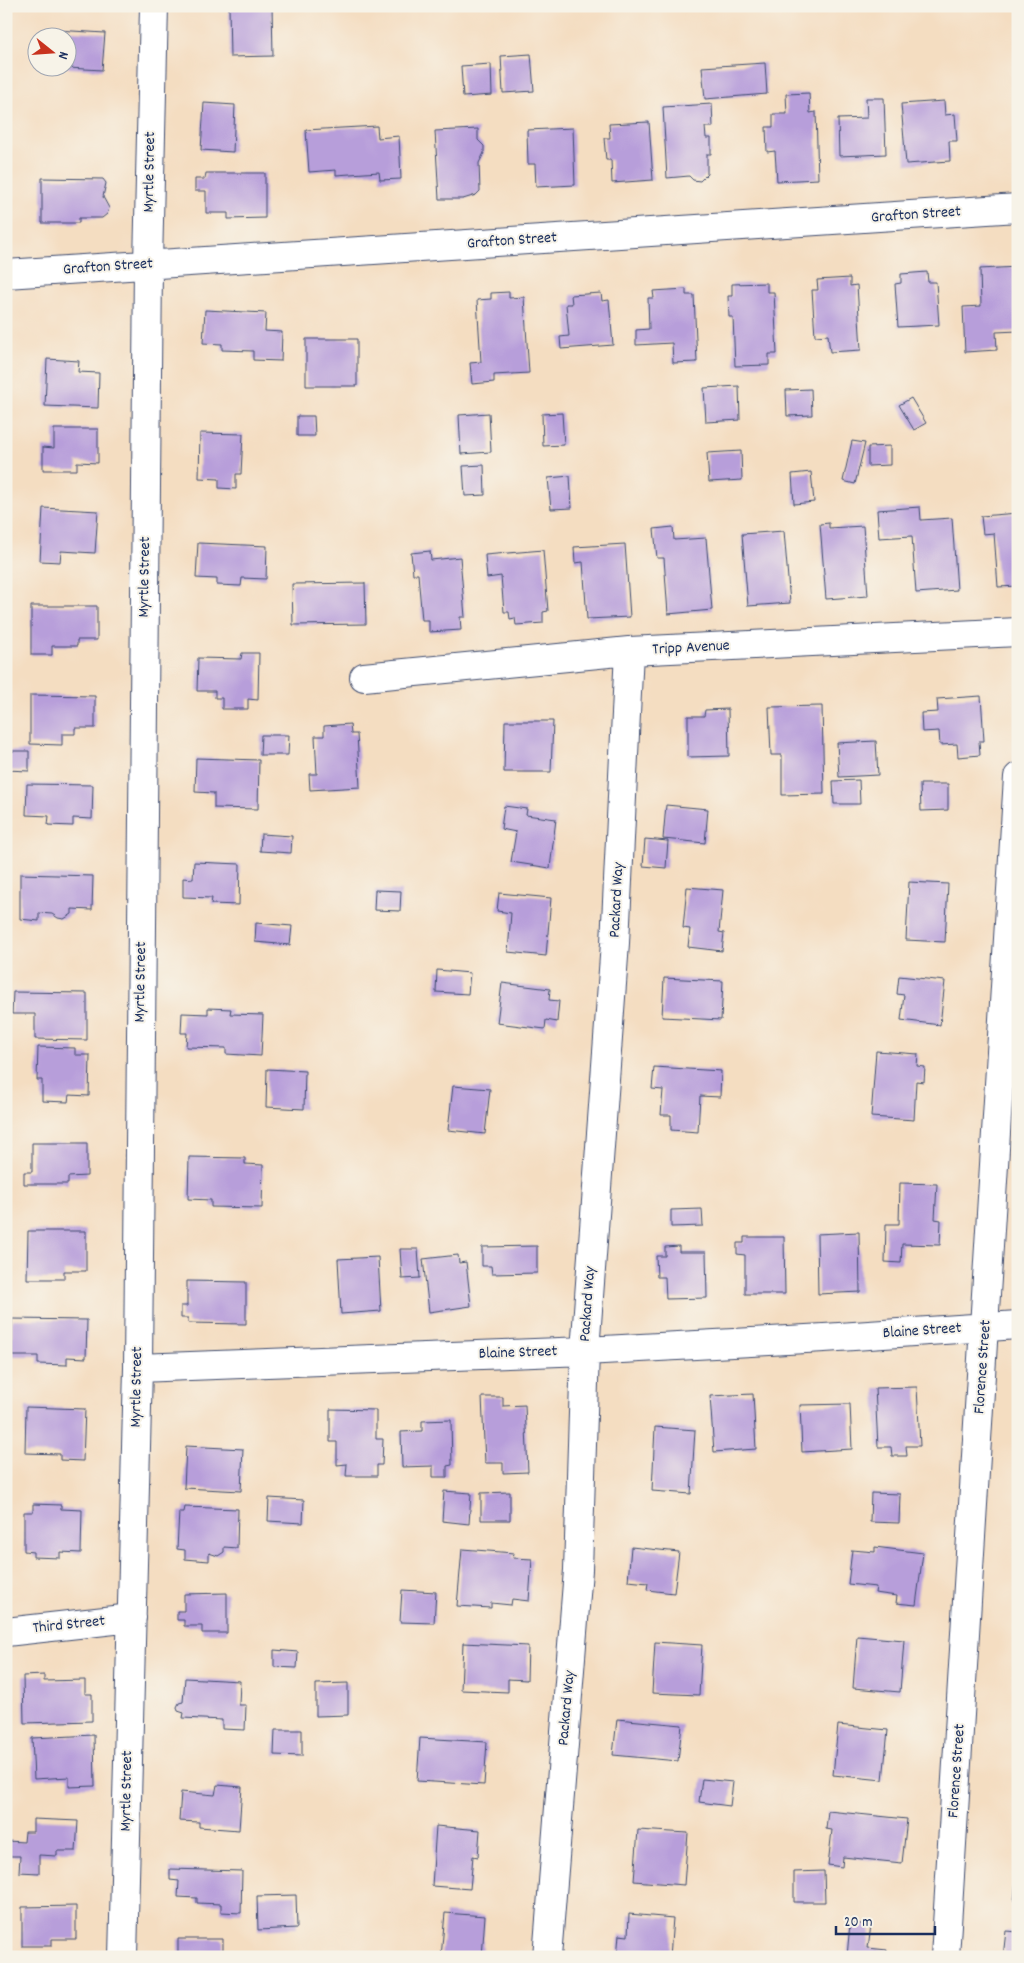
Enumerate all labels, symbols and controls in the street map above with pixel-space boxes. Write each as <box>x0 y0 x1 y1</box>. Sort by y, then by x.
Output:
north arrow <box>28 28 78 78</box>
text: N <box>52 49 73 62</box>
street label: Myrtle Street <box>138 131 162 213</box>
street label: Grafton Street <box>870 200 962 230</box>
street label: Grafton Street <box>466 226 558 256</box>
street label: Grafton Street <box>62 252 154 282</box>
street label: Myrtle Street <box>133 536 157 618</box>
street label: Tripp Avenue <box>652 634 730 662</box>
street label: Packard Way <box>604 861 630 938</box>
street label: Myrtle Street <box>129 941 153 1023</box>
street label: Packard Way <box>574 1265 602 1342</box>
street label: Blaine Street <box>882 1317 962 1345</box>
street label: Florence Street <box>968 1319 998 1415</box>
street label: Blaine Street <box>478 1340 558 1366</box>
street label: Myrtle Street <box>125 1346 149 1428</box>
street label: Third Street <box>32 1610 106 1640</box>
street label: Packard Way <box>552 1669 582 1747</box>
street label: Florence Street <box>942 1723 972 1819</box>
street label: Myrtle Street <box>115 1750 139 1832</box>
scale bar <box>836 1903 935 1935</box>
text: 20 m <box>844 1912 872 1934</box>

